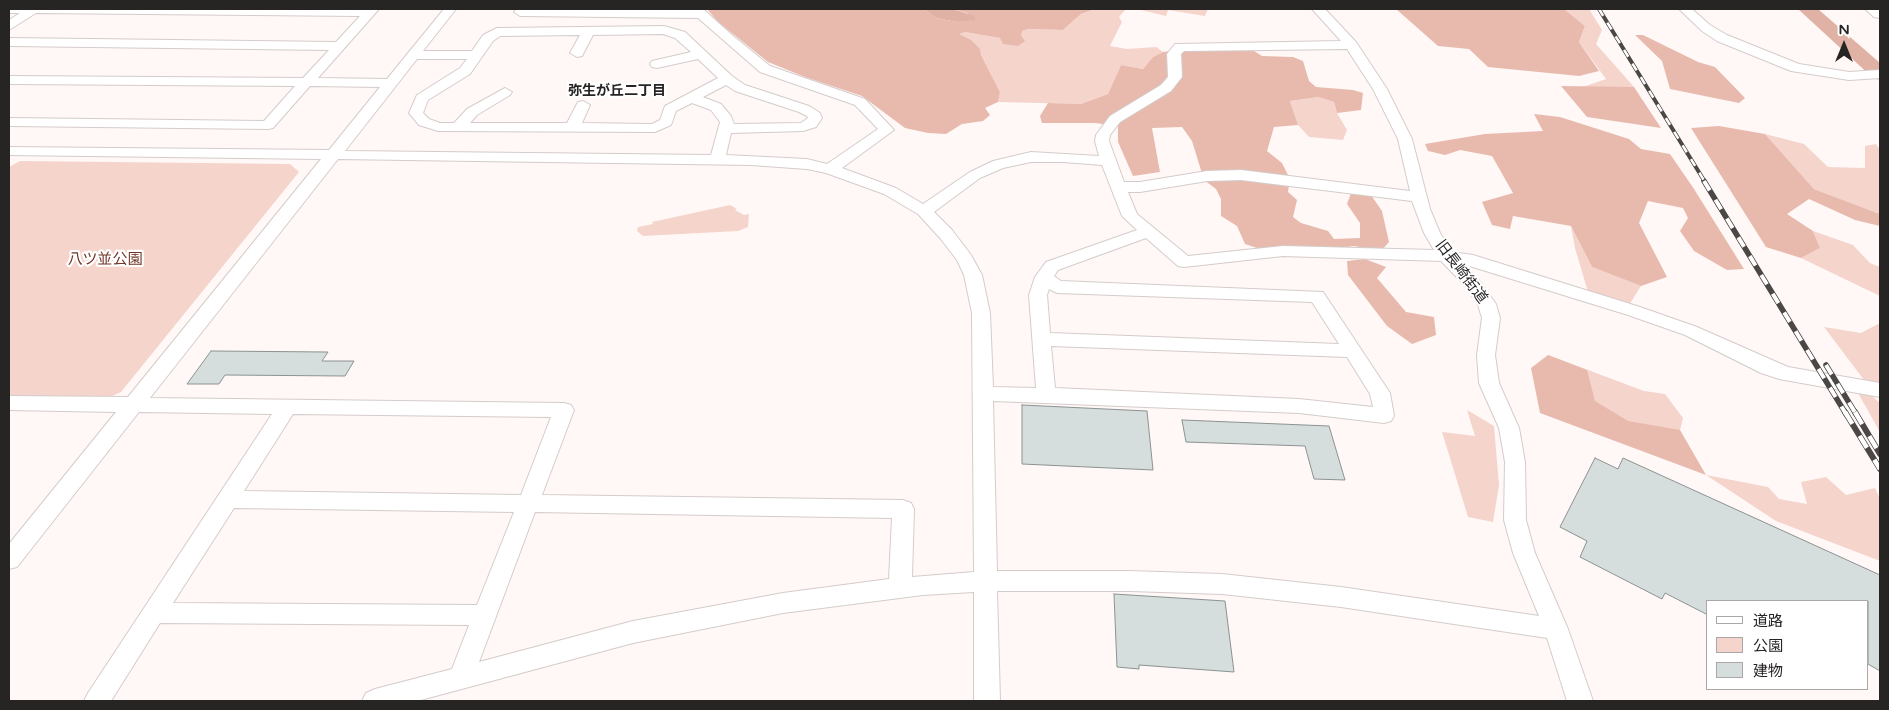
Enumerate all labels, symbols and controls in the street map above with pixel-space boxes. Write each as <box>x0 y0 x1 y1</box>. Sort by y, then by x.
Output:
north arrow <box>1819 20 1869 70</box>
text: N <box>1838 21 1850 38</box>
district label: 弥生が丘二丁目 <box>568 83 666 99</box>
street label: 旧長崎街道 <box>1431 237 1491 307</box>
park label: 八ツ並公園 <box>68 251 142 269</box>
legend <box>1706 600 1869 690</box>
text: 道路 <box>1753 612 1783 630</box>
text: 公園 <box>1753 637 1783 655</box>
text: 建物 <box>1753 662 1783 680</box>

